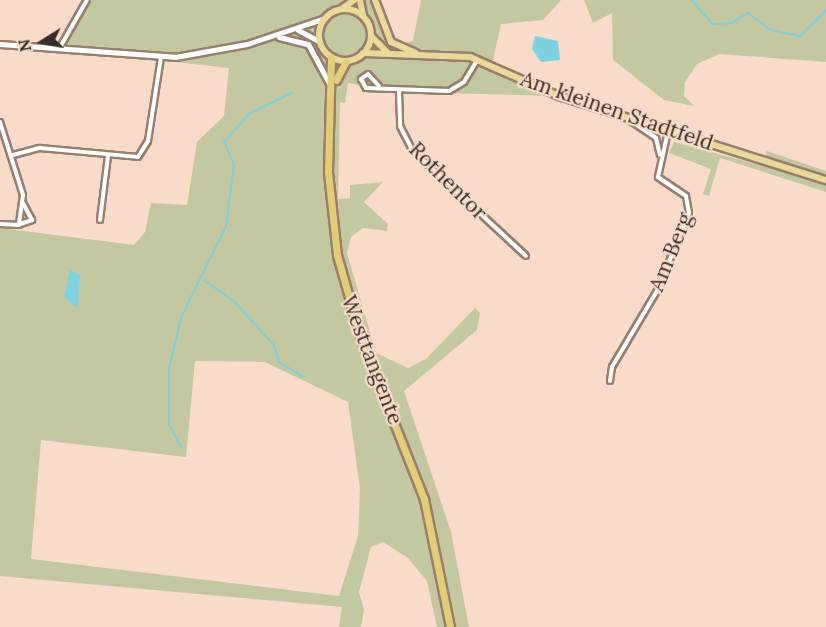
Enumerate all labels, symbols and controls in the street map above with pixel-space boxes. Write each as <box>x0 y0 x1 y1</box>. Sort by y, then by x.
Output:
north arrow <box>12 12 72 72</box>
text: N <box>13 37 35 53</box>
street label: Am kleinen Stadtfeld <box>517 66 717 156</box>
street label: Rothentor <box>404 137 492 225</box>
street label: Am Berg <box>644 209 698 295</box>
street label: Westtangente <box>336 292 408 428</box>

